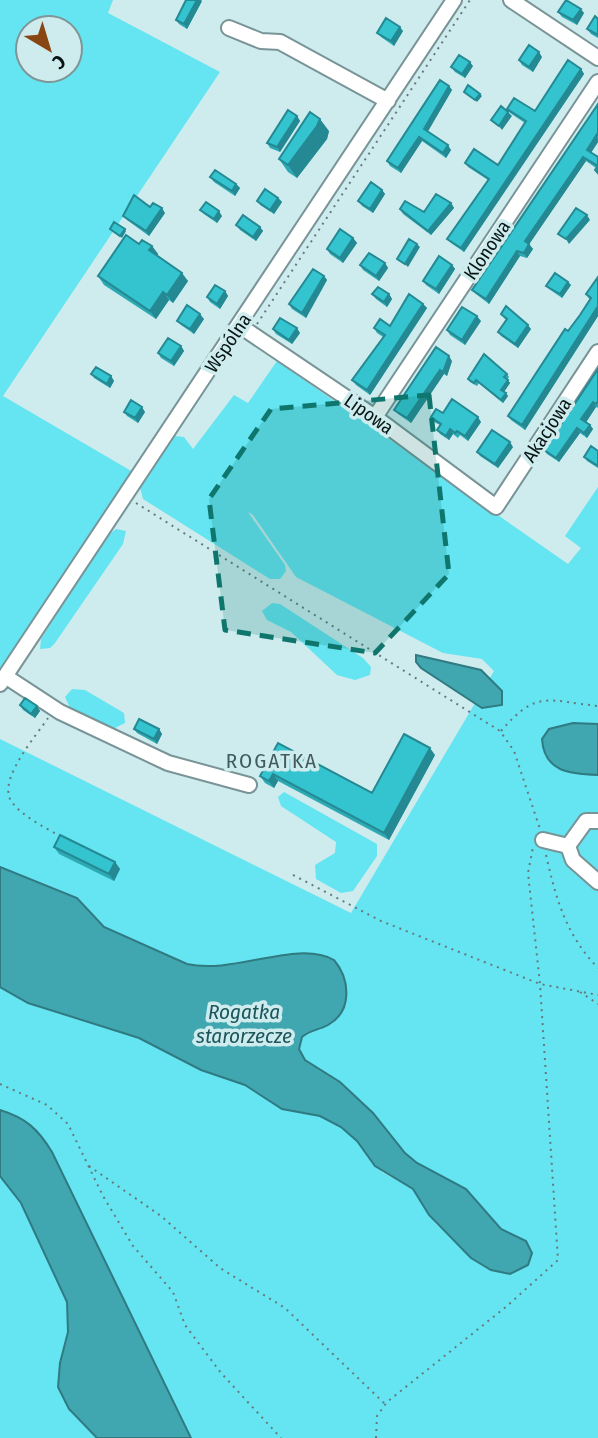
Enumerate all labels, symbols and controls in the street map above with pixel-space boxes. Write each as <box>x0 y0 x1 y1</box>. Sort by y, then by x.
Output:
north arrow <box>14 14 84 84</box>
text: С <box>48 50 70 74</box>
street label: Klonowa <box>459 216 515 284</box>
street label: Wspólna <box>200 309 256 377</box>
street label: Lipowa <box>340 389 398 439</box>
street label: Akacjowa <box>518 393 576 467</box>
district label: ROGATKA <box>226 748 318 774</box>
water label: Rogatka starorzecze <box>195 999 292 1049</box>

